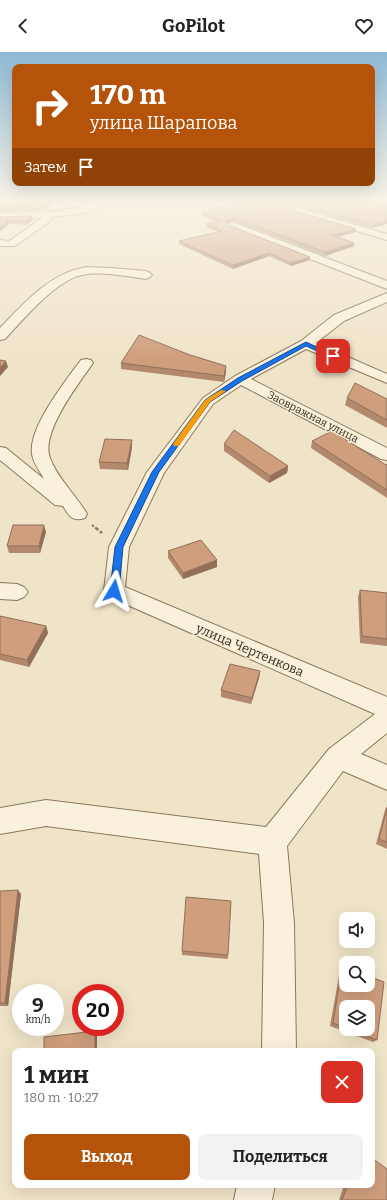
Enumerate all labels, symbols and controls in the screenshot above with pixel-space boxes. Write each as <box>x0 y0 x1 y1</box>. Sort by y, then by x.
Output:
icon: back <box>12 15 34 37</box>
text: GoPilot <box>162 15 225 37</box>
icon: heart <box>353 15 375 37</box>
text: 170 m <box>90 78 166 111</box>
icon: right <box>24 80 76 132</box>
text: улица Шарапова <box>90 112 237 134</box>
icon: arrive <box>75 156 97 178</box>
text: Затем <box>24 158 67 176</box>
pin <box>316 339 350 373</box>
icon: arrive <box>322 345 344 367</box>
street label: Заовражная улица <box>265 388 361 446</box>
position arrow <box>93 570 135 612</box>
street label: улица Чертенкова <box>193 620 306 679</box>
map controls <box>339 912 375 1036</box>
button: sound <box>339 912 375 948</box>
button: search <box>339 956 375 992</box>
speed limit sign: 20 <box>72 984 124 1036</box>
text: 9 <box>32 993 44 1017</box>
button: layers <box>339 1000 375 1036</box>
text: km/h <box>26 1014 50 1026</box>
text: 1 мин <box>24 1061 89 1089</box>
button: close <box>321 1061 363 1103</box>
text: 180 m · 10:27 <box>24 1090 98 1105</box>
button: Выход <box>24 1134 190 1180</box>
button: Поделиться <box>198 1134 363 1180</box>

